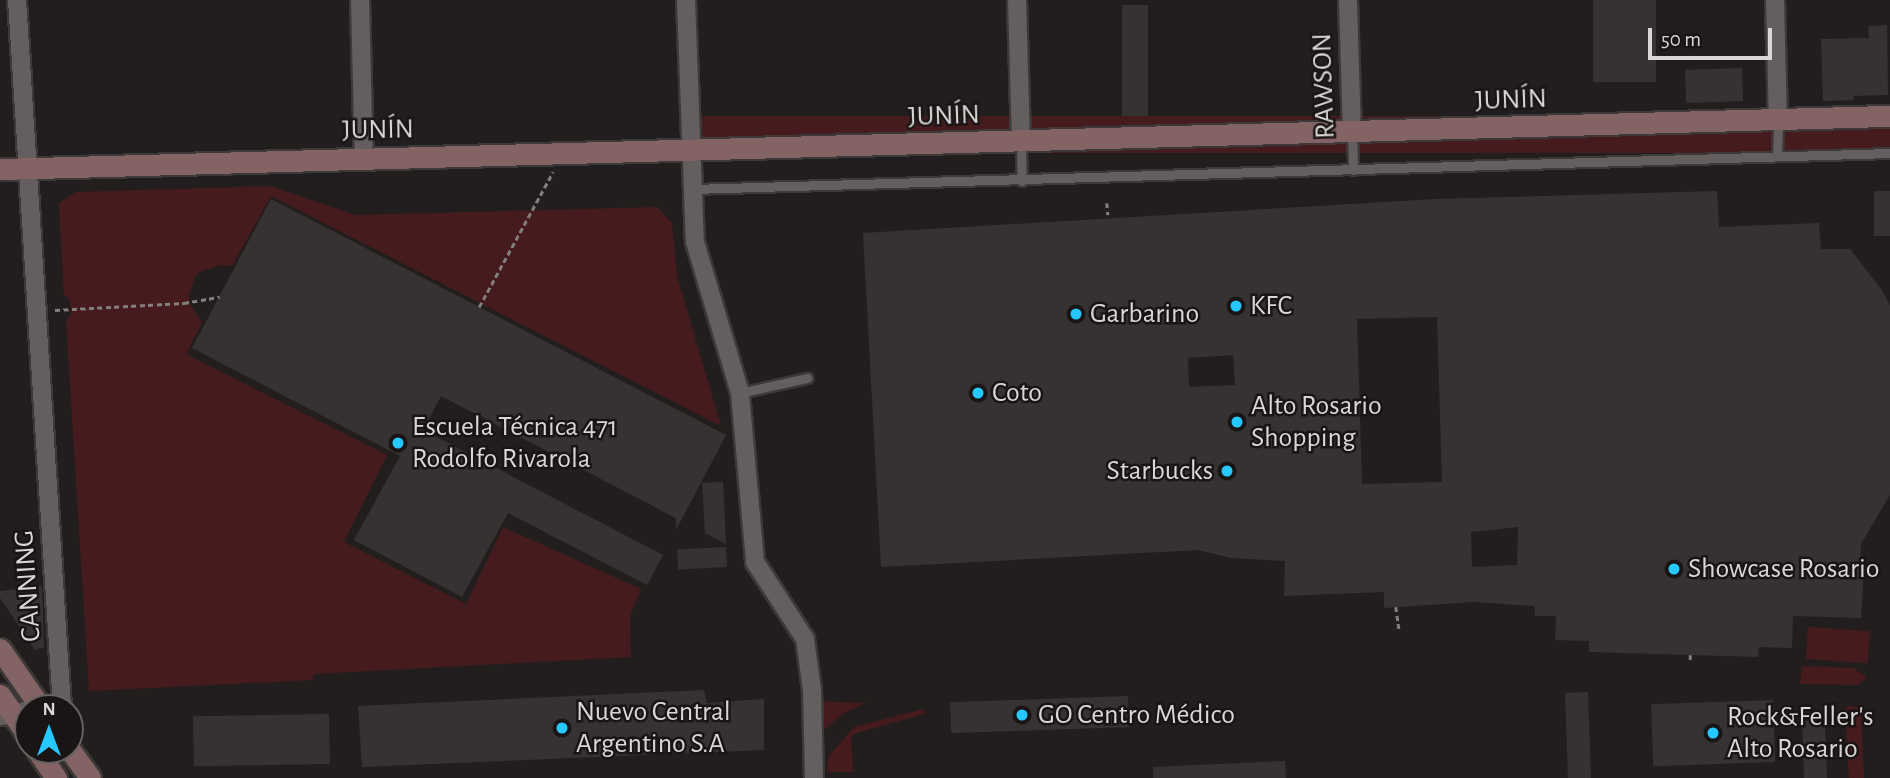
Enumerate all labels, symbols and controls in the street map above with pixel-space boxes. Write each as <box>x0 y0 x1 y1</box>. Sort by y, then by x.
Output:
scale bar <box>1652 14 1776 58</box>
text: 50 m <box>1661 29 1701 50</box>
street label: RAWSON <box>1305 33 1343 139</box>
street label: JUNÍN <box>1474 82 1548 118</box>
street label: JUNÍN <box>907 98 981 134</box>
street label: JUNÍN <box>342 113 414 147</box>
place label: KFC <box>1250 289 1292 323</box>
place label: Garbarino <box>1090 297 1199 331</box>
marker: KFC <box>1228 298 1244 314</box>
marker: Garbarino <box>1068 306 1084 322</box>
place label: Coto <box>992 376 1042 410</box>
marker: Coto <box>970 385 986 401</box>
place label: Alto Rosario Shopping <box>1251 389 1382 455</box>
place label: Escuela Técnica 471 Rodolfo Rivarola <box>412 410 618 476</box>
marker: Alto Rosario Shopping <box>1229 414 1245 430</box>
marker: Escuela Técnica 471 Rodolfo Rivarola <box>390 435 406 451</box>
place label: Starbucks <box>1107 454 1213 488</box>
marker: Starbucks <box>1219 463 1235 479</box>
street label: CANNING <box>7 529 49 643</box>
place label: Showcase Rosario <box>1688 552 1880 586</box>
marker: Showcase Rosario <box>1666 561 1682 577</box>
north arrow <box>14 694 84 764</box>
place label: Nuevo Central Argentino S.A <box>576 695 731 761</box>
place label: GO Centro Médico <box>1038 698 1235 732</box>
text: N <box>42 700 56 719</box>
place label: Rock&Feller's Alto Rosario <box>1727 700 1874 766</box>
marker: GO Centro Médico <box>1012 705 1032 725</box>
marker: Nuevo Central Argentino S.A <box>554 720 570 736</box>
marker: Rock&Feller's Alto Rosario <box>1705 725 1721 741</box>

